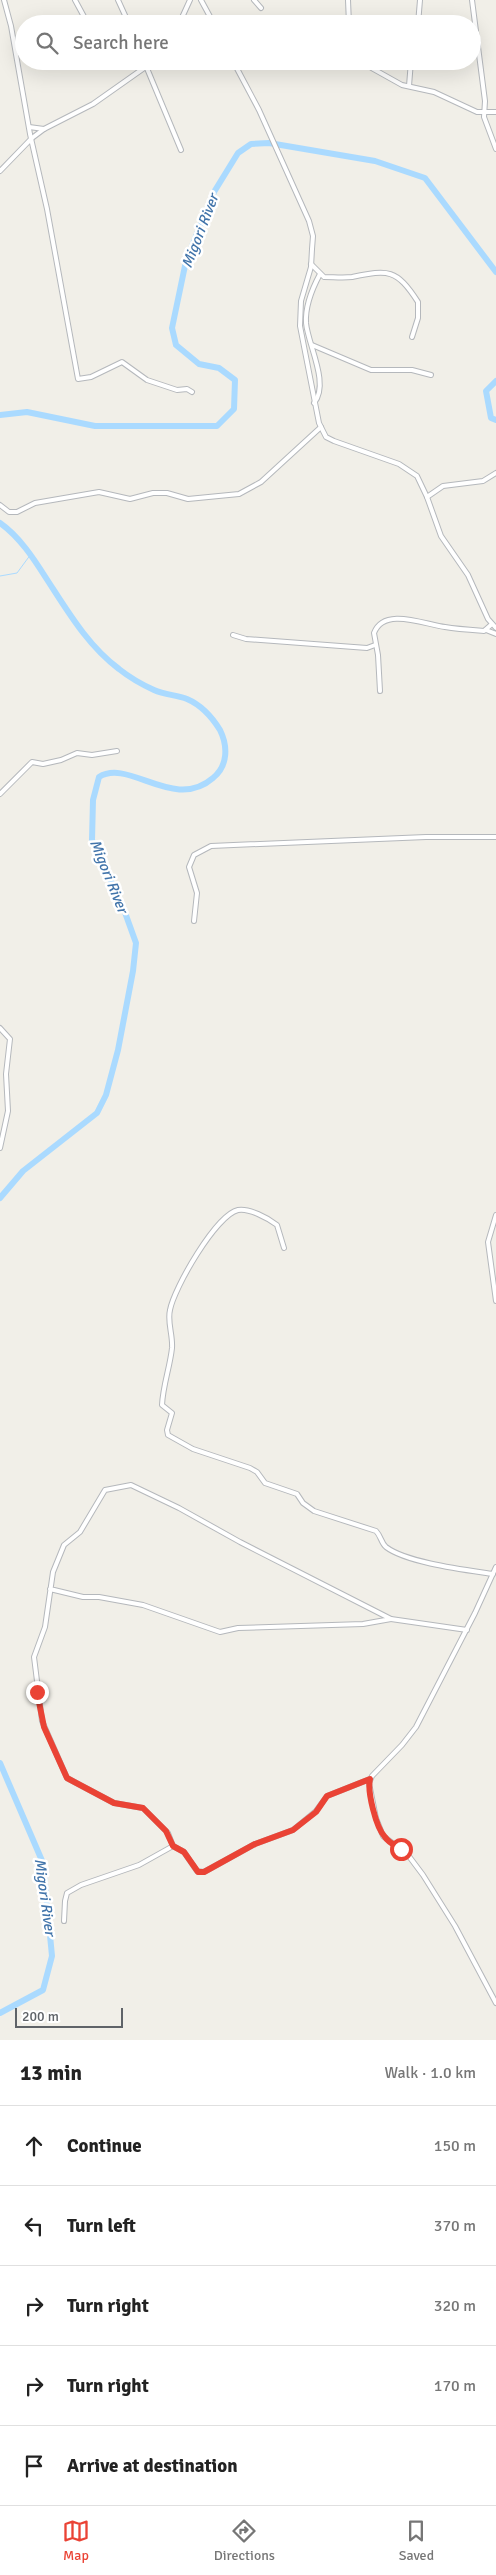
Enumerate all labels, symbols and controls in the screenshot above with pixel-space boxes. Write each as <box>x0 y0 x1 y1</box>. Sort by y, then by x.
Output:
search box <box>15 15 481 70</box>
icon: search <box>33 29 61 57</box>
text: Search here <box>73 31 169 55</box>
water label: Migori River <box>178 189 223 270</box>
water label: Migori River <box>86 837 133 918</box>
route end <box>26 1681 49 1704</box>
route start <box>390 1838 413 1861</box>
water label: Migori River <box>31 1857 60 1939</box>
scale bar <box>15 2005 122 2028</box>
text: 200 m <box>22 2008 59 2025</box>
text: 13 min <box>20 2060 82 2086</box>
text: Walk · 1.0 km <box>384 2063 476 2083</box>
icon: ahead <box>20 2132 48 2160</box>
text: Continue <box>67 2134 142 2158</box>
text: 150 m <box>434 2136 476 2156</box>
icon: left <box>20 2212 48 2240</box>
text: Turn left <box>67 2214 136 2238</box>
text: 370 m <box>434 2216 476 2236</box>
icon: right <box>20 2292 48 2320</box>
text: Turn right <box>67 2294 149 2318</box>
text: 320 m <box>434 2296 476 2316</box>
icon: right <box>20 2372 48 2400</box>
text: Turn right <box>67 2374 149 2398</box>
text: 170 m <box>434 2376 476 2396</box>
icon: arrive <box>20 2452 48 2480</box>
text: Arrive at destination <box>67 2454 238 2478</box>
tab: Map <box>62 2517 90 2564</box>
tab: Directions <box>214 2517 275 2564</box>
tab: Saved <box>399 2517 434 2564</box>

